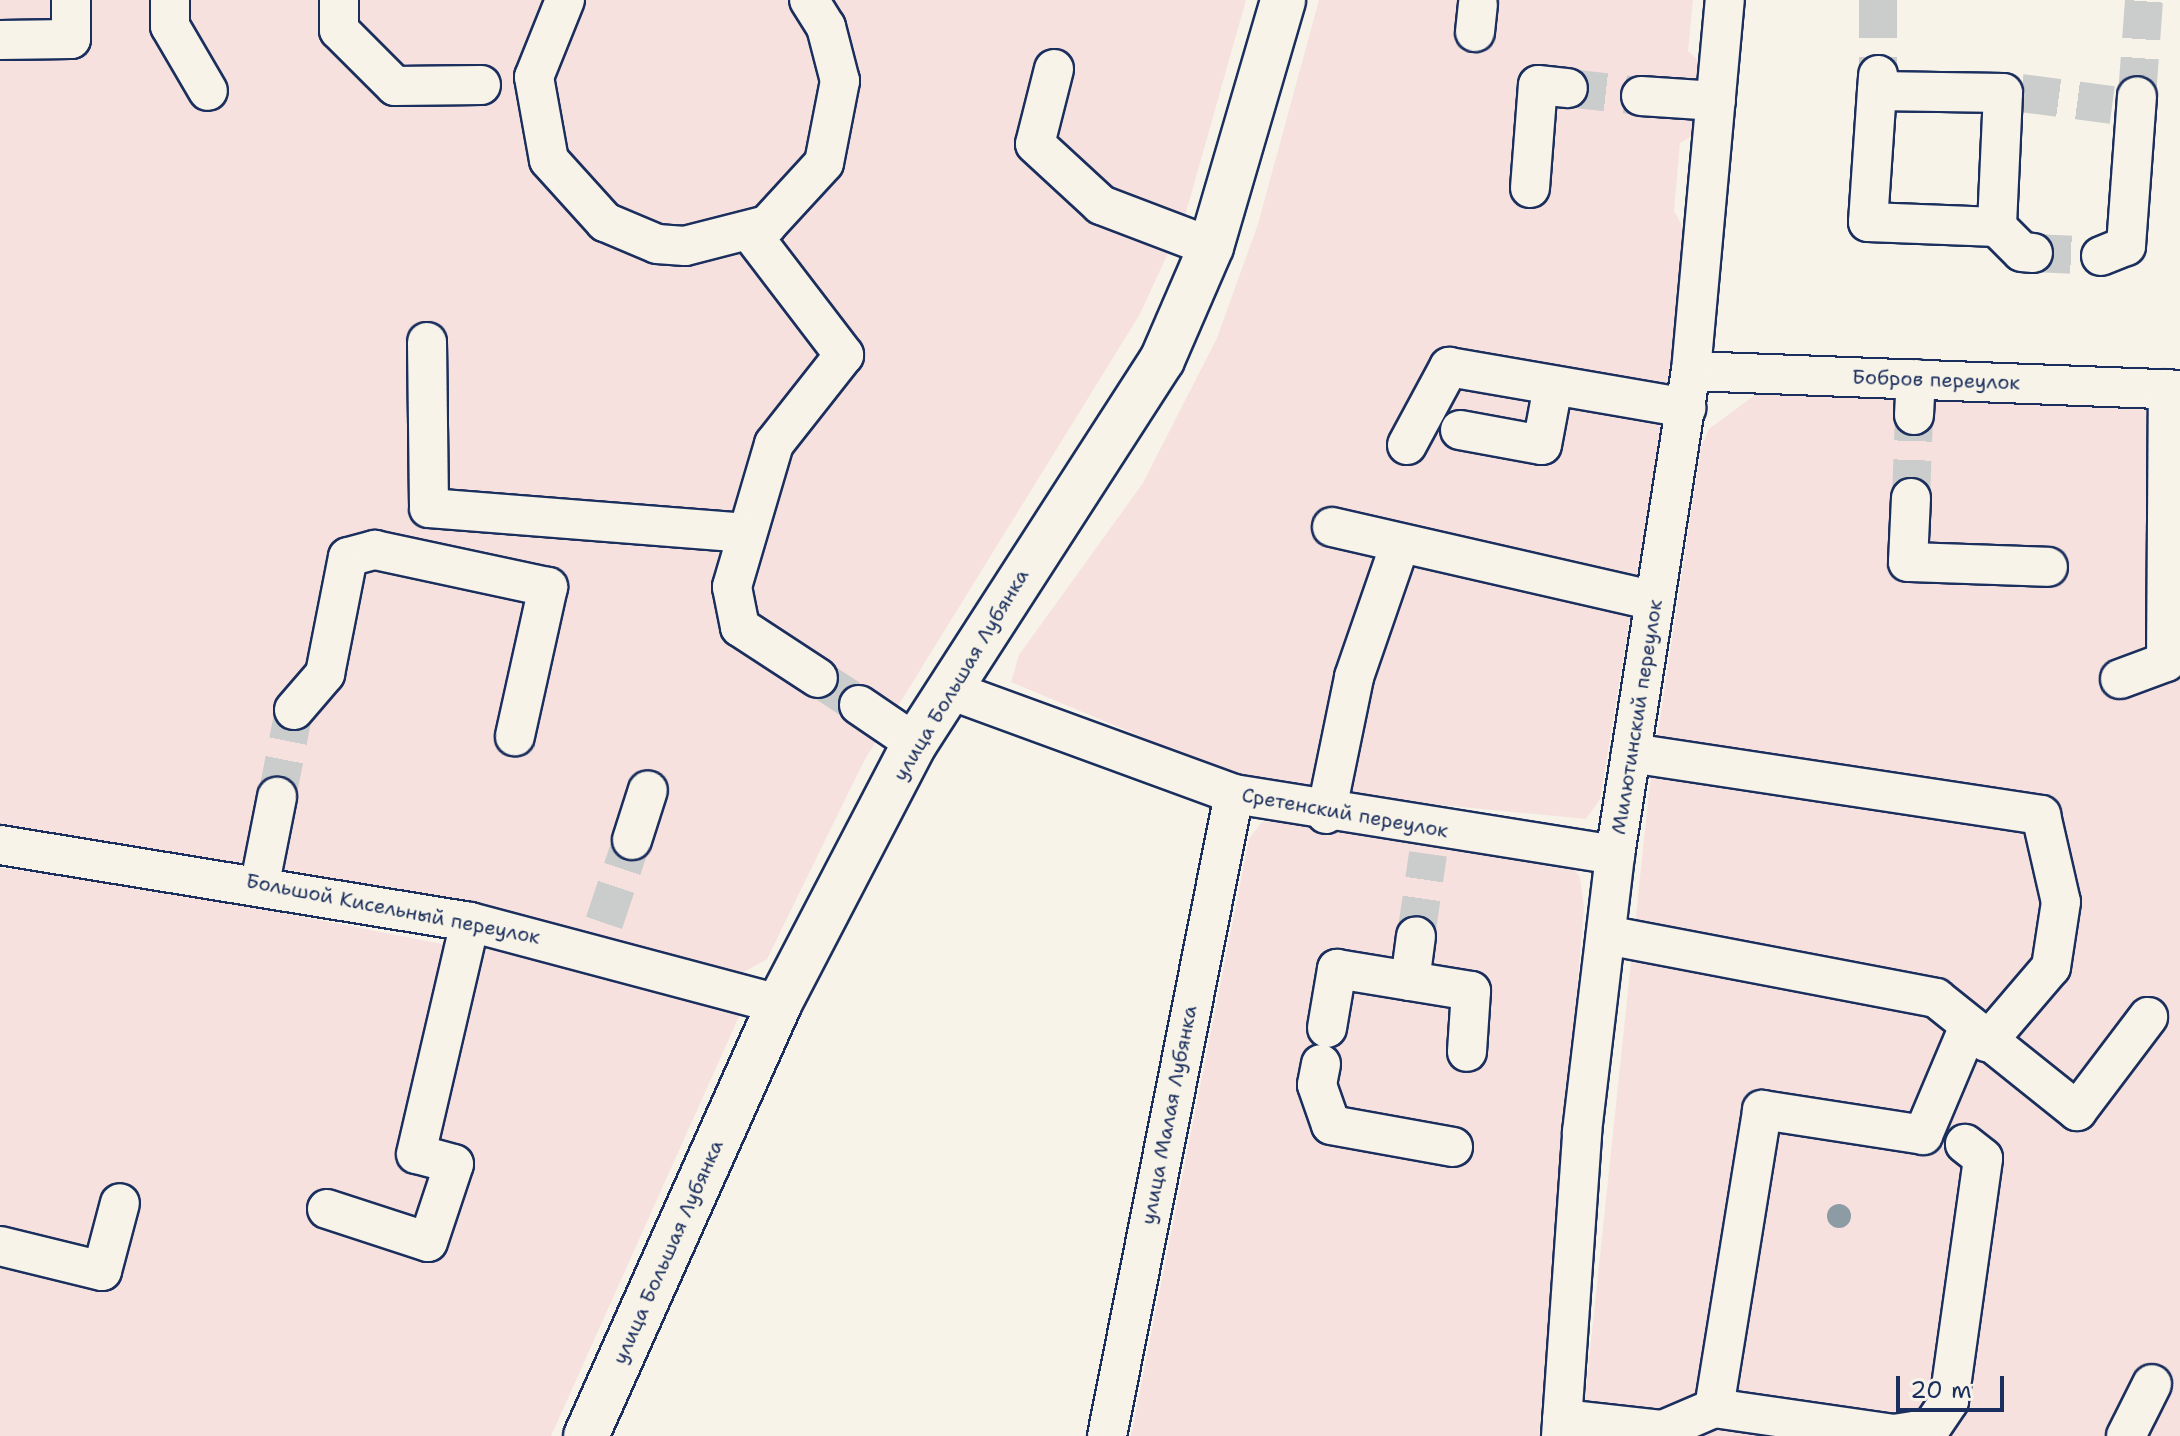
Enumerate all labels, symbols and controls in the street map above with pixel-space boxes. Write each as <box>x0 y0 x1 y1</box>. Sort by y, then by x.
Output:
street label: Бобров переулок <box>1852 365 2020 395</box>
street label: улица Большая Лубянка <box>888 565 1034 785</box>
street label: Милютинский переулок <box>1607 598 1667 836</box>
street label: Сретенский переулок <box>1240 783 1450 843</box>
street label: Большой Кисельный переулок <box>244 869 542 949</box>
street label: улица Малая Лубянка <box>1136 1003 1202 1227</box>
street label: улица Большая Лубянка <box>608 1136 728 1368</box>
scale bar <box>1900 1360 2008 1410</box>
text: 20 m <box>1910 1374 1972 1406</box>

